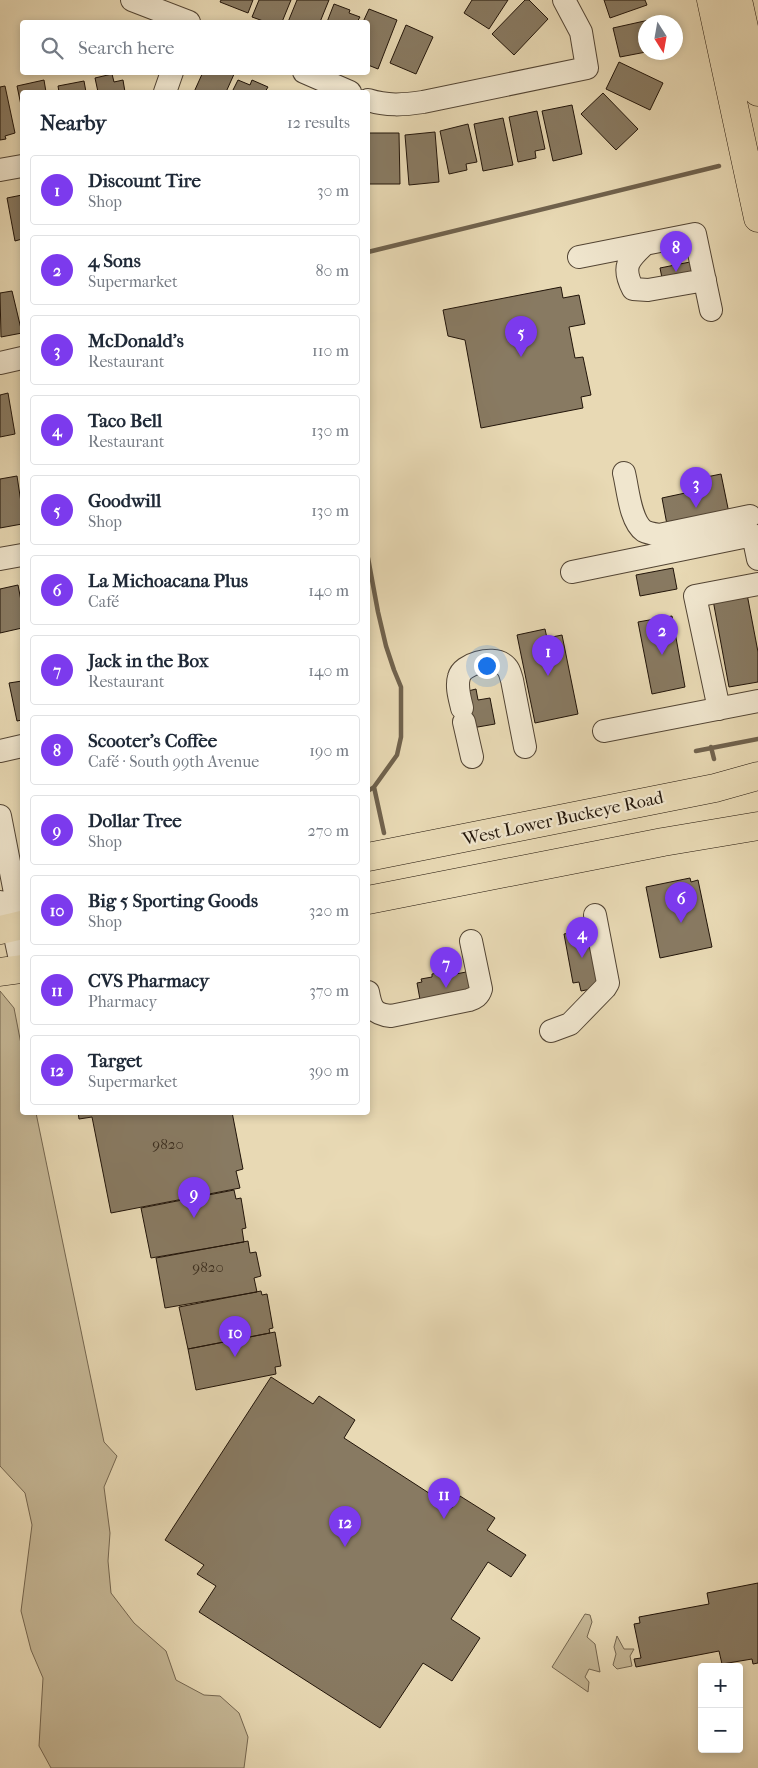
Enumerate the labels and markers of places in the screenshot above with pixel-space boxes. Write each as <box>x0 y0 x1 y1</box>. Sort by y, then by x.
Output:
pin: 8 <box>660 231 692 272</box>
pin: 5 <box>505 316 537 357</box>
pin: 3 <box>680 467 712 508</box>
pin: 2 <box>646 614 678 655</box>
pin: 1 <box>532 635 564 676</box>
pin: 6 <box>665 882 697 923</box>
pin: 4 <box>566 917 598 958</box>
pin: 7 <box>430 947 462 988</box>
pin: 9 <box>178 1177 210 1218</box>
pin: 10 <box>219 1316 251 1357</box>
pin: 11 <box>428 1478 460 1519</box>
pin: 12 <box>329 1506 361 1547</box>

